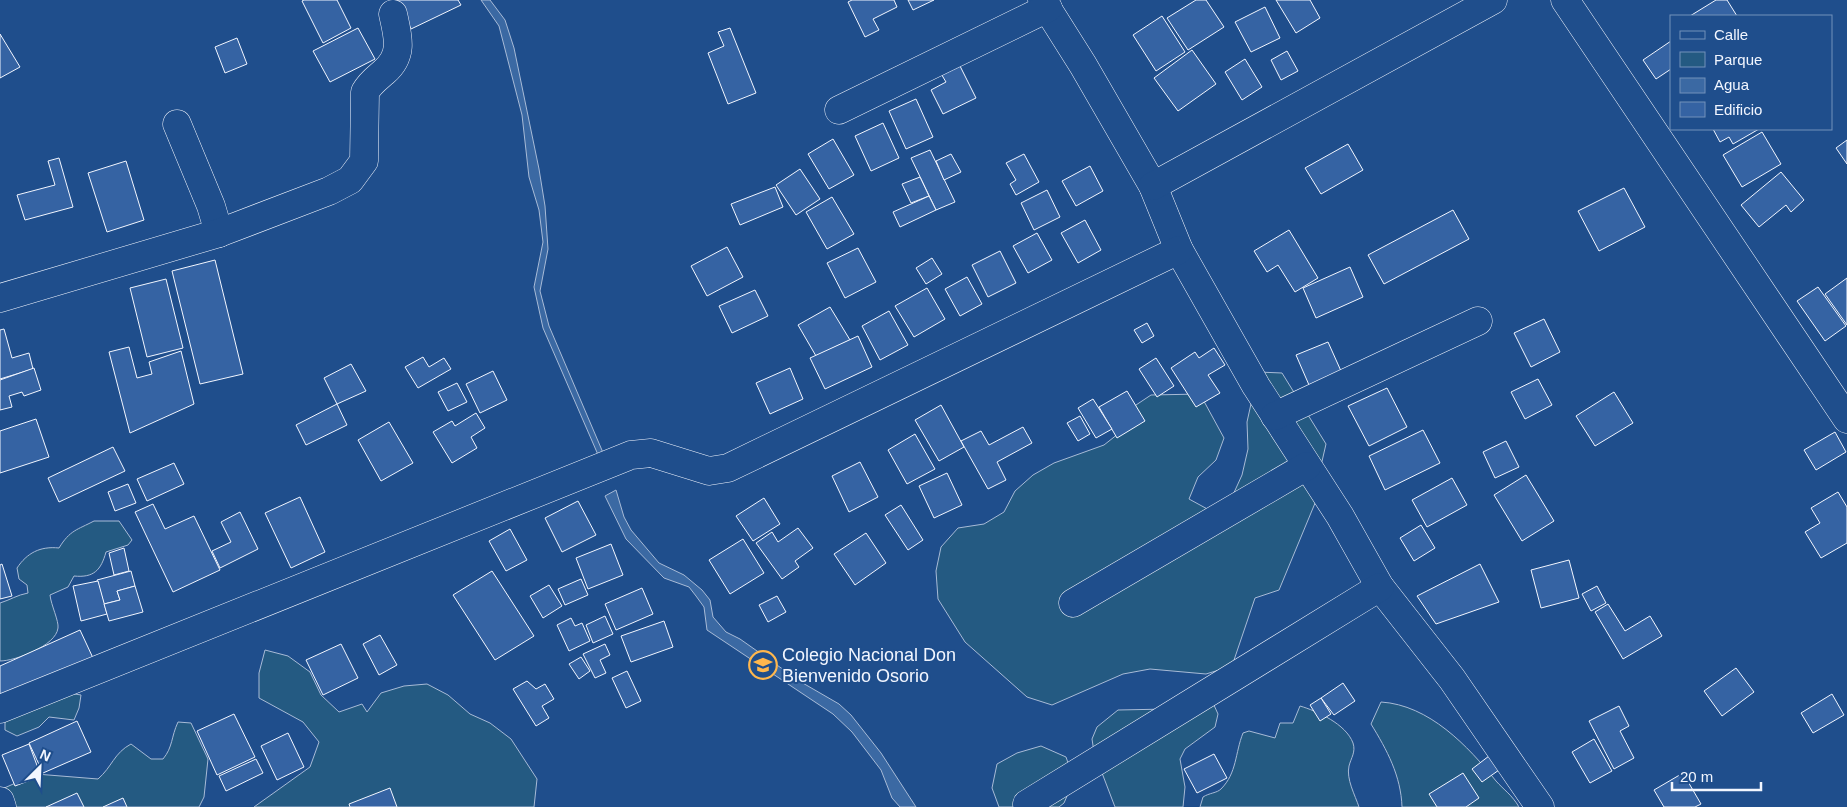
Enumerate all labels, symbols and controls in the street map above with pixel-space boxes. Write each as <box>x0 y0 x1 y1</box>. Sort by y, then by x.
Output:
legend <box>1670 15 1832 130</box>
text: Calle <box>1714 26 1748 43</box>
text: Parque <box>1714 51 1762 68</box>
text: Agua <box>1714 76 1750 93</box>
text: Edificio <box>1714 101 1762 118</box>
place label: Colegio Nacional Don Bienvenido Osorio <box>782 645 956 686</box>
school or university icon: Colegio Nacional Don Bienvenido Osorio <box>748 650 778 680</box>
north arrow <box>15 742 65 792</box>
text: N <box>37 746 53 764</box>
scale bar <box>1672 760 1761 792</box>
text: 20 m <box>1680 768 1713 785</box>

